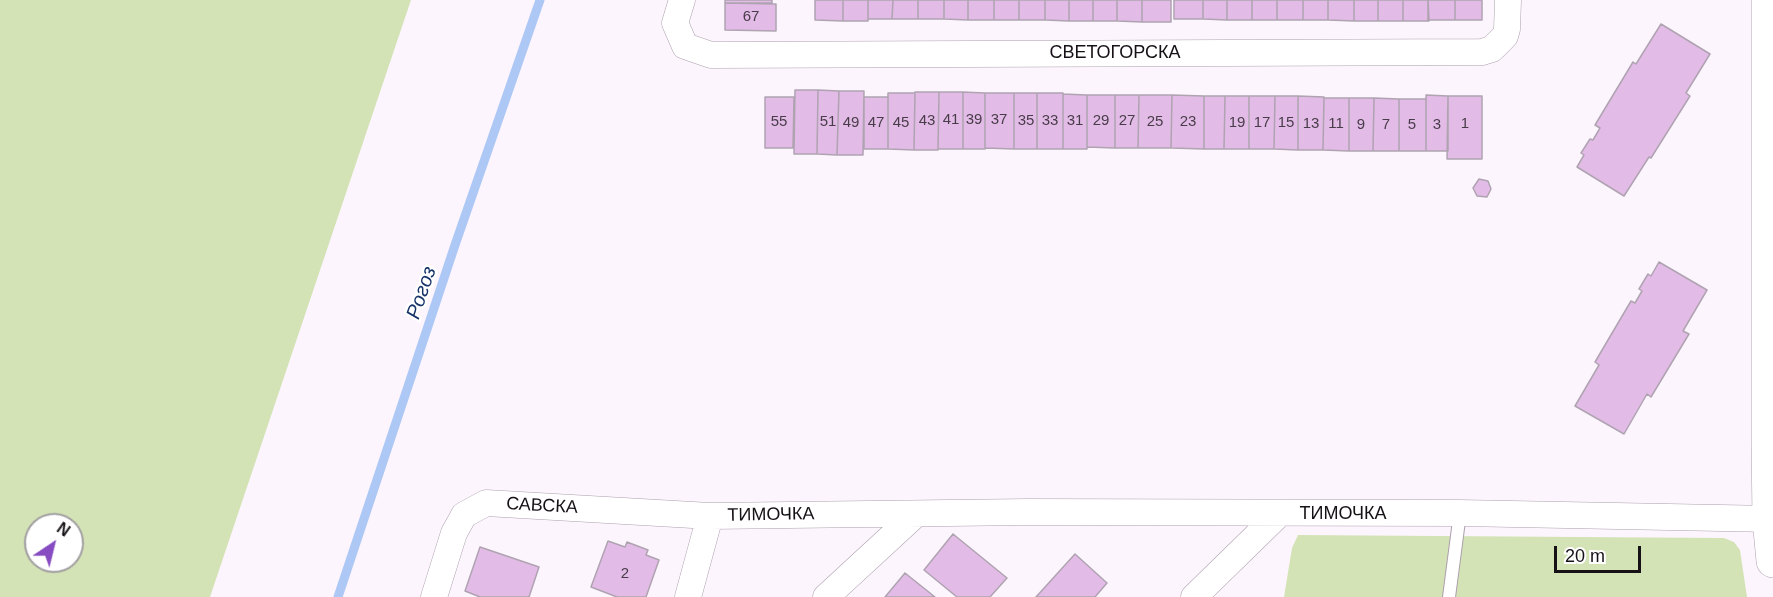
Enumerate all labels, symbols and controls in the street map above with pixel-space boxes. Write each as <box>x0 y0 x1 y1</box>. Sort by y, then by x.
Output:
house number: 67 <box>743 8 759 26</box>
street label: СВЕТОГОРСКА <box>1049 42 1181 64</box>
house number: 41 <box>943 111 959 129</box>
house number: 39 <box>966 111 982 129</box>
house number: 37 <box>991 111 1007 129</box>
house number: 43 <box>919 112 935 130</box>
house number: 35 <box>1018 112 1034 130</box>
house number: 33 <box>1042 112 1058 130</box>
house number: 31 <box>1067 112 1083 130</box>
house number: 29 <box>1093 112 1109 130</box>
house number: 27 <box>1119 112 1135 130</box>
house number: 55 <box>771 113 787 131</box>
house number: 51 <box>820 113 836 131</box>
house number: 25 <box>1147 113 1163 131</box>
house number: 23 <box>1180 113 1196 131</box>
house number: 49 <box>843 114 859 132</box>
house number: 47 <box>868 114 884 132</box>
house number: 45 <box>893 114 909 132</box>
house number: 19 <box>1229 114 1245 132</box>
house number: 17 <box>1254 114 1270 132</box>
house number: 15 <box>1278 114 1294 132</box>
house number: 13 <box>1303 115 1319 133</box>
house number: 11 <box>1328 115 1344 133</box>
house number: 1 <box>1461 115 1469 133</box>
house number: 9 <box>1357 116 1365 134</box>
house number: 7 <box>1382 116 1390 134</box>
house number: 5 <box>1408 116 1416 134</box>
house number: 3 <box>1433 116 1441 134</box>
water label: Рогоз <box>402 264 442 322</box>
street label: САВСКА <box>506 493 578 519</box>
street label: ТИМОЧКА <box>727 503 815 527</box>
street label: ТИМОЧКА <box>1299 503 1387 525</box>
north arrow <box>24 513 84 573</box>
text: N <box>54 519 73 540</box>
scale bar <box>1557 534 1644 572</box>
text: 20 m <box>1565 546 1605 566</box>
house number: 2 <box>621 565 629 583</box>

